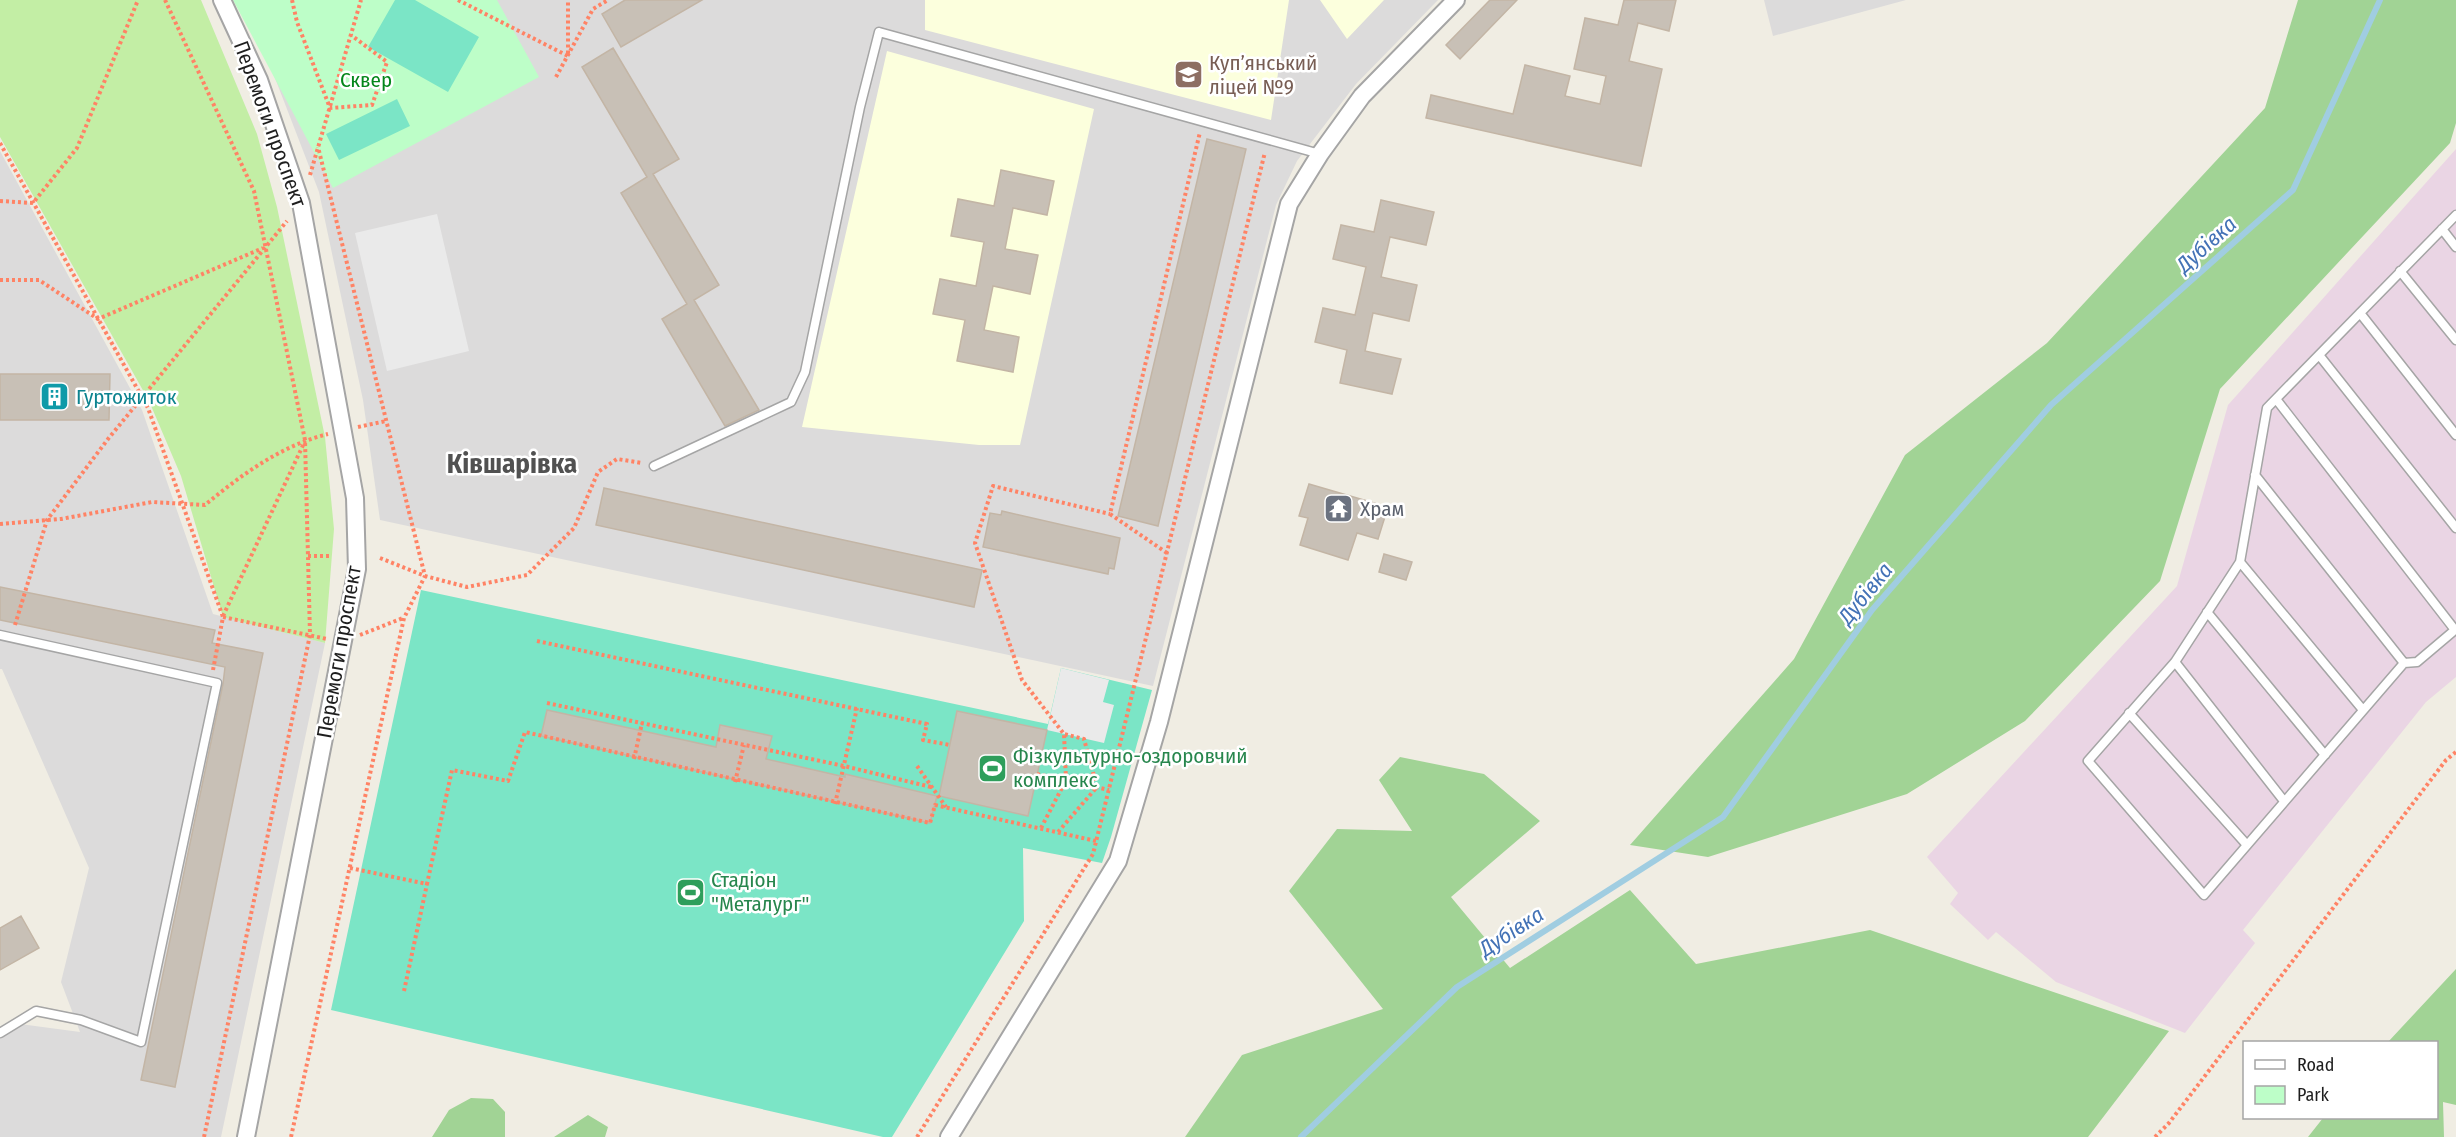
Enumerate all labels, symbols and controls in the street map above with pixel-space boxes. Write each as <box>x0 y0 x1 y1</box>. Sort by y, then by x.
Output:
street label: Перемоги проспект <box>228 37 312 211</box>
place label: Куп’янський ліцей №9 <box>1209 50 1317 100</box>
school or university icon: Куп’янський ліцей №9 <box>1172 59 1204 91</box>
park label: Сквер <box>340 67 392 93</box>
water label: Дубівка <box>2169 210 2242 280</box>
building icon: Гуртожиток <box>39 381 71 413</box>
place label: Гуртожиток <box>76 384 177 410</box>
district label: Ківшарівка <box>447 448 577 480</box>
temple icon: Храм <box>1323 493 1355 525</box>
place label: Храм <box>1360 496 1404 522</box>
water label: Дубівка <box>1831 557 1898 631</box>
street label: Перемоги проспект <box>311 563 367 740</box>
place label: Фізкультурно-оздоровчий комплекс <box>1013 743 1248 793</box>
sports icon: Фізкультурно-оздоровчий комплекс <box>976 752 1008 784</box>
place label: Стадіон "Металург" <box>711 867 809 917</box>
sports icon: Стадіон "Металург" <box>674 876 706 908</box>
water label: Дубівка <box>1472 901 1549 963</box>
legend <box>2243 1041 2438 1119</box>
text: Road <box>2297 1054 2334 1076</box>
text: Park <box>2297 1084 2330 1106</box>

